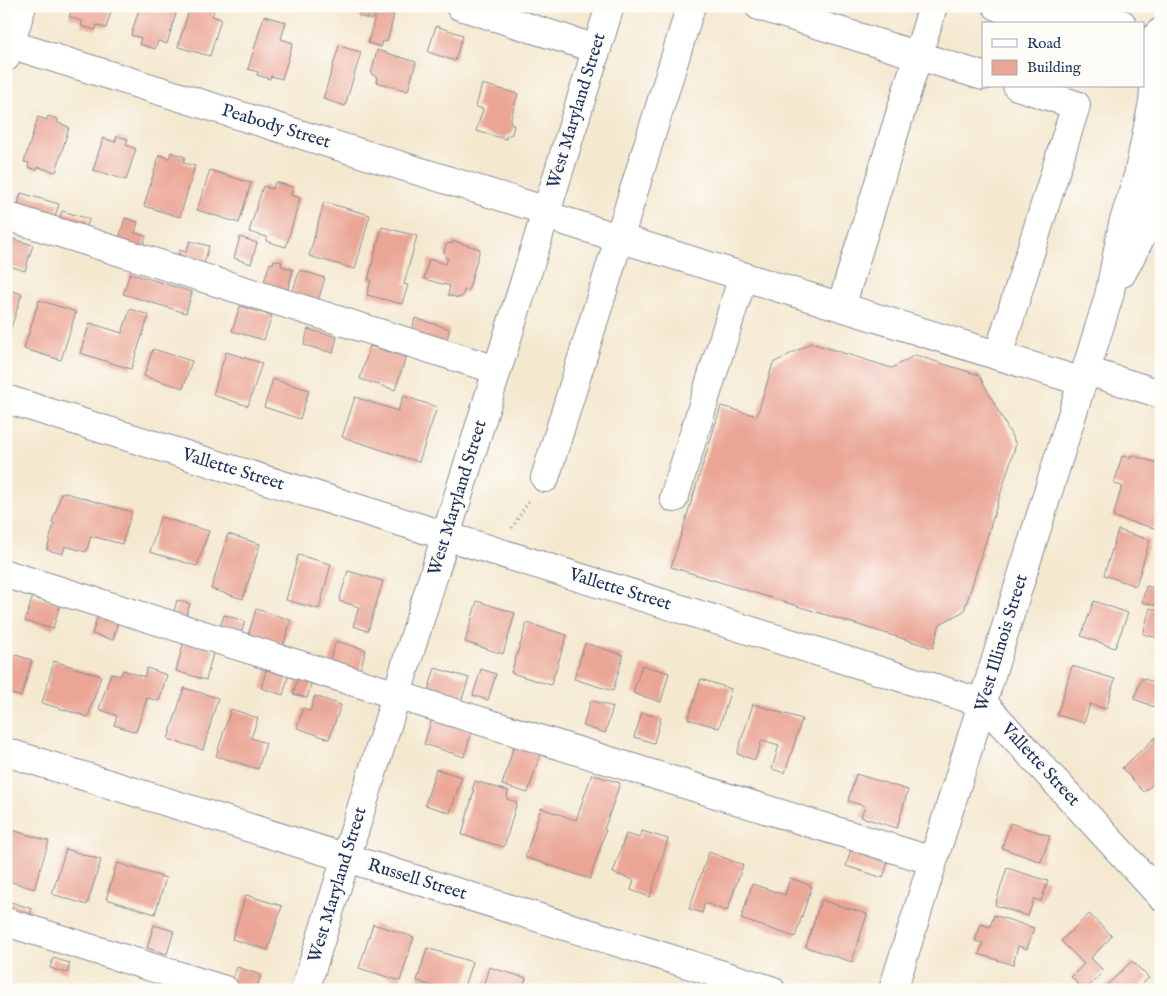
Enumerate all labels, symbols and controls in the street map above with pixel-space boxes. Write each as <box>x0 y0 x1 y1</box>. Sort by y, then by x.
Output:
legend <box>982 22 1144 88</box>
street label: West Maryland Street <box>542 30 612 192</box>
text: Road <box>1027 34 1062 53</box>
text: Building <box>1027 58 1082 77</box>
street label: Peabody Street <box>219 100 333 154</box>
street label: West Maryland Street <box>423 417 493 579</box>
street label: Vallette Street <box>178 443 287 496</box>
street label: Vallette Street <box>565 563 674 616</box>
street label: West Illinois Street <box>970 572 1034 714</box>
street label: Vallette Street <box>995 718 1084 812</box>
street label: West Maryland Street <box>303 804 373 966</box>
street label: Russell Street <box>365 854 469 906</box>

